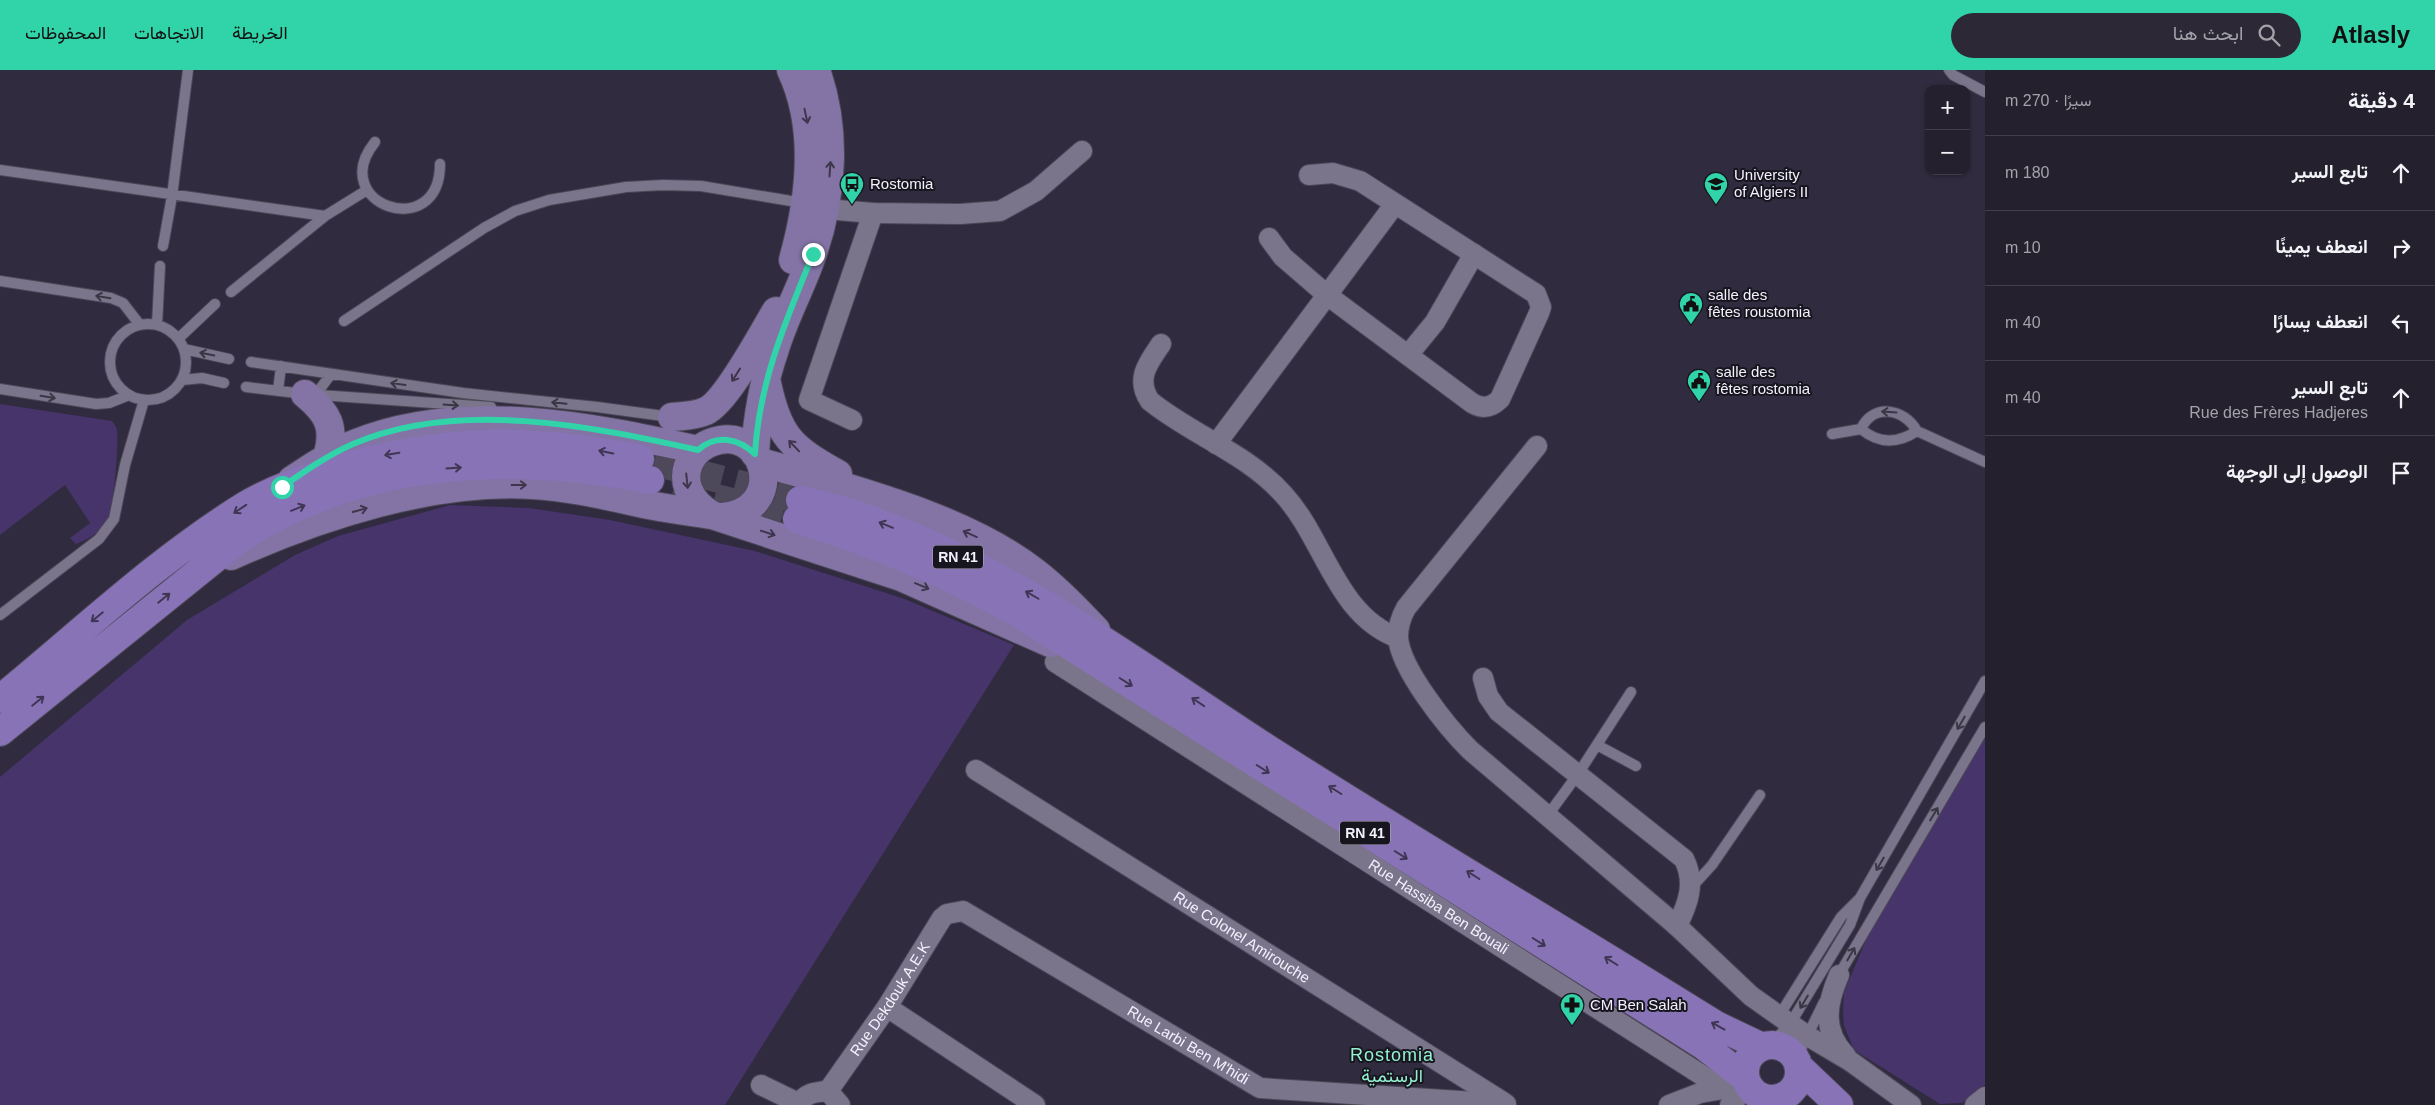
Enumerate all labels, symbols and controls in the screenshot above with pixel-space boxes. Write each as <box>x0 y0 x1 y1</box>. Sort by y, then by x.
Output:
search box <box>1951 13 2301 58</box>
icon: search <box>2255 21 2283 49</box>
text: Atlasly <box>2331 21 2410 48</box>
text: المحفوظات <box>25 23 106 43</box>
text: الاتجاهات <box>134 23 204 43</box>
text: الخريطة <box>232 23 288 43</box>
text: ابحث هنا <box>2173 23 2243 44</box>
map controls <box>1925 85 1970 175</box>
button: + <box>1925 85 1970 130</box>
text: 4 دقيقة <box>2348 89 2415 112</box>
text: سيرًا · 270 m <box>2005 92 2091 109</box>
one-way arrow <box>801 108 811 124</box>
button: − <box>1925 130 1970 175</box>
icon: ahead <box>2387 159 2415 187</box>
one-way arrow <box>825 161 834 177</box>
text: تابع السير <box>2292 161 2368 182</box>
text: 180 m <box>2005 164 2049 181</box>
place label: University of Algiers II <box>1734 166 1808 200</box>
bus stop icon: Rostomia <box>839 171 865 205</box>
school or university icon: University of Algiers II <box>1703 171 1729 205</box>
place label: Rostomia <box>870 175 934 192</box>
icon: right <box>2387 234 2415 262</box>
text: انعطف يمينًا <box>2275 236 2368 257</box>
text: 10 m <box>2005 239 2041 256</box>
route end <box>802 243 825 266</box>
place label: salle des fêtes roustomia <box>1708 286 1811 320</box>
one-way arrow <box>96 291 112 301</box>
public building icon: salle des fêtes roustomia <box>1678 291 1704 325</box>
icon: left <box>2387 309 2415 337</box>
text: انعطف يسارًا <box>2273 311 2368 332</box>
text: 40 m <box>2005 314 2041 331</box>
one-way arrow <box>199 349 215 358</box>
place label: salle des fêtes rostomia <box>1716 363 1811 397</box>
one-way arrow <box>731 367 741 381</box>
public building icon: salle des fêtes rostomia <box>1686 368 1712 402</box>
text: تابع السير <box>2292 377 2368 398</box>
one-way arrow <box>390 378 406 388</box>
icon: ahead <box>2387 384 2415 412</box>
text: 40 m <box>2005 389 2041 406</box>
one-way arrow <box>40 392 56 402</box>
one-way arrow <box>552 398 568 408</box>
one-way arrow <box>443 400 459 409</box>
text: Rue des Frères Hadjeres <box>2189 404 2368 421</box>
one-way arrow <box>1882 408 1898 417</box>
one-way arrow <box>788 439 800 452</box>
one-way arrow <box>598 447 614 456</box>
one-way arrow <box>385 450 401 460</box>
icon: arrive <box>2387 459 2415 487</box>
text: الوصول إلى الوجهة <box>2226 461 2368 482</box>
one-way arrow <box>446 463 462 472</box>
one-way arrow <box>682 473 692 489</box>
route start <box>271 476 294 499</box>
one-way arrow <box>511 480 527 490</box>
one-way arrow <box>290 502 305 512</box>
one-way arrow <box>233 504 247 514</box>
one-way arrow <box>351 504 367 514</box>
one-way arrow <box>878 520 893 529</box>
one-way arrow <box>760 529 776 538</box>
one-way arrow <box>963 529 978 539</box>
road number: RN 41 <box>933 546 983 568</box>
one-way arrow <box>914 581 929 591</box>
one-way arrow <box>1025 590 1040 600</box>
one-way arrow <box>157 593 170 604</box>
one-way arrow <box>90 612 103 623</box>
one-way arrow <box>1119 677 1133 687</box>
one-way arrow <box>31 695 44 706</box>
one-way arrow <box>1192 697 1206 707</box>
one-way arrow <box>1955 716 1965 730</box>
one-way arrow <box>1256 764 1270 774</box>
one-way arrow <box>1328 784 1342 794</box>
one-way arrow <box>1929 808 1939 822</box>
road number: RN 41 <box>1340 821 1390 844</box>
one-way arrow <box>1394 850 1408 861</box>
street label: Rue Hassiba Ben Bouali <box>1366 856 1512 957</box>
one-way arrow <box>1874 856 1884 871</box>
one-way arrow <box>1466 870 1480 881</box>
street label: Rue Colonel Amirouche <box>1171 888 1313 986</box>
one-way arrow <box>1531 937 1545 947</box>
street label: Rue Dekdouk A.E.K <box>846 939 933 1059</box>
one-way arrow <box>1847 948 1857 962</box>
one-way arrow <box>1605 955 1619 965</box>
pharmacy icon: CM Ben Salah <box>1559 992 1585 1026</box>
one-way arrow <box>1798 994 1808 1008</box>
place label: CM Ben Salah <box>1590 996 1687 1013</box>
street label: Rue Larbi Ben M'hidi <box>1124 1002 1252 1088</box>
one-way arrow <box>1711 1021 1726 1031</box>
district label: Rostomia الرستمية <box>1350 1045 1434 1087</box>

